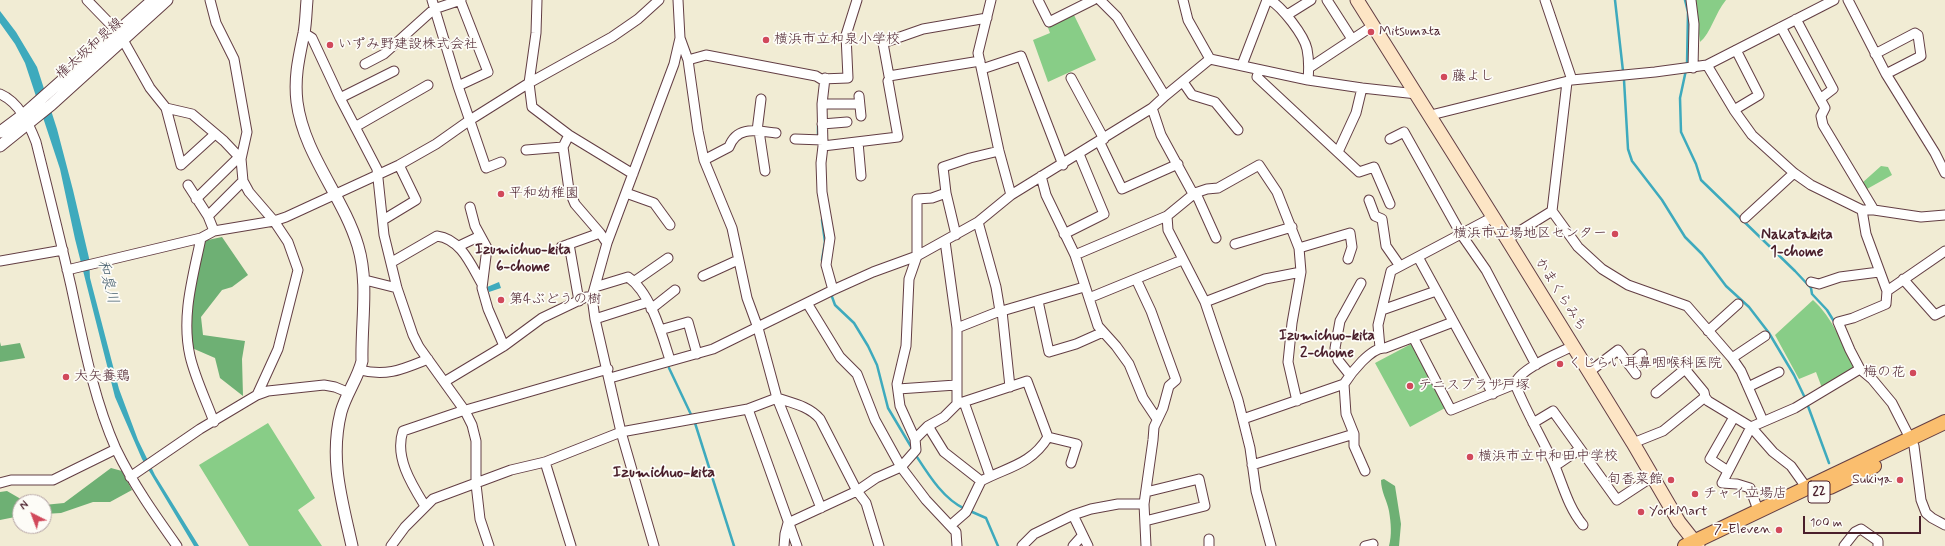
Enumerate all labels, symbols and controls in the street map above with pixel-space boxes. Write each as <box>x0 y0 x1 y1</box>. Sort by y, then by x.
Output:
street label: 権太坂和泉線 <box>53 15 127 83</box>
place label: Mitsumata <box>1379 24 1441 40</box>
marker: Mitsumata <box>1366 27 1376 37</box>
place label: 横浜市立和泉小学校 <box>774 32 900 48</box>
marker: 横浜市立和泉小学校 <box>761 35 771 45</box>
place label: いずみ野建設株式会社 <box>338 37 478 53</box>
marker: いずみ野建設株式会社 <box>325 40 335 50</box>
place label: 藤よし <box>1452 69 1494 85</box>
marker: 藤よし <box>1439 72 1449 82</box>
place label: 平和幼稚園 <box>509 186 579 202</box>
marker: 平和幼稚園 <box>496 189 506 199</box>
place label: 横浜市立場地区センター <box>1453 226 1607 242</box>
district label: Nakatakita 1-chome <box>1761 227 1833 262</box>
marker: 横浜市立場地区センター <box>1610 229 1620 239</box>
district label: Izumichuo-kita 6-chome <box>475 242 571 277</box>
street label: かまくらみち <box>1531 255 1589 335</box>
water label: 和泉川 <box>93 258 121 306</box>
place label: 第4ぶどうの樹 <box>509 292 601 308</box>
marker: 第4ぶどうの樹 <box>496 295 506 305</box>
district label: Izumichuo-kita 2-chome <box>1279 328 1375 363</box>
place label: くじらい耳鼻咽喉科医院 <box>1568 356 1722 372</box>
marker: くじらい耳鼻咽喉科医院 <box>1555 359 1565 369</box>
place label: 梅の花 <box>1863 365 1905 381</box>
marker: 梅の花 <box>1908 368 1918 378</box>
place label: 大矢養鶏 <box>74 369 130 385</box>
marker: 大矢養鶏 <box>61 372 71 382</box>
place label: テニスプラザ戸塚 <box>1418 378 1530 394</box>
marker: テニスプラザ戸塚 <box>1405 381 1415 391</box>
place label: 横浜市立中和田中学校 <box>1478 449 1618 465</box>
marker: 横浜市立中和田中学校 <box>1465 452 1475 462</box>
district label: Izumichuo-kita <box>613 464 715 484</box>
place label: 旬香菜館 <box>1607 472 1663 488</box>
place label: Sukiya <box>1852 472 1892 488</box>
marker: 旬香菜館 <box>1666 475 1676 485</box>
marker: Sukiya <box>1895 475 1905 485</box>
road number: 22 <box>1808 481 1830 503</box>
place label: チャイ立場店 <box>1703 486 1787 502</box>
marker: チャイ立場店 <box>1690 489 1700 499</box>
north arrow <box>12 494 52 534</box>
text: N <box>17 498 32 513</box>
place label: YorkMart <box>1649 504 1707 520</box>
marker: YorkMart <box>1636 507 1646 517</box>
scale bar <box>1805 508 1923 534</box>
text: 100 m <box>1810 515 1842 531</box>
place label: 7-Eleven <box>1713 522 1771 538</box>
marker: 7-Eleven <box>1774 525 1784 535</box>

